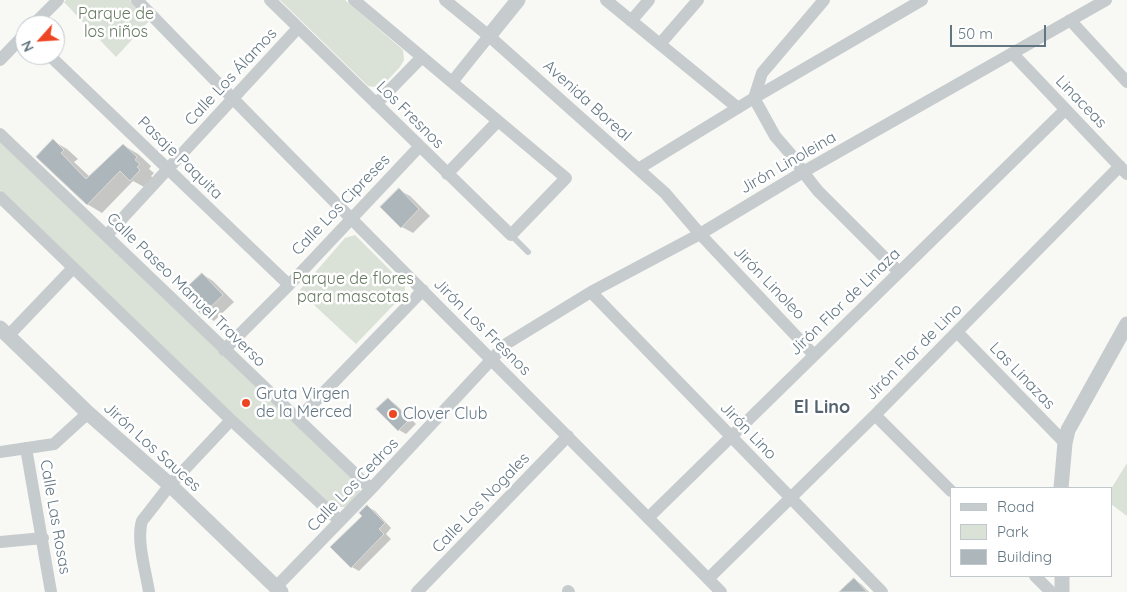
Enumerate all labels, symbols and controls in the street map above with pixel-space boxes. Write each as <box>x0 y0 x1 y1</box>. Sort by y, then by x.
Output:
park label: Parque de los niños <box>78 4 154 42</box>
north arrow <box>15 15 65 65</box>
scale bar <box>952 15 1048 47</box>
street label: Calle Los Álamos <box>181 24 281 130</box>
text: 50 m <box>958 24 993 43</box>
text: N <box>17 38 38 55</box>
street label: Avenida Boreal <box>539 56 635 146</box>
street label: Linaceas <box>1051 72 1111 132</box>
street label: Los Fresnos <box>372 77 448 153</box>
street label: Pasaje Paquita <box>134 113 226 203</box>
street label: Jirón Linoleina <box>737 128 839 198</box>
street label: Calle Los Cipreses <box>288 150 394 260</box>
street label: Calle Paseo Manuel Traverso <box>102 209 270 371</box>
street label: Jirón Linoleo <box>729 242 809 324</box>
street label: Jirón Flor de Linaza <box>786 244 904 360</box>
park label: Parque de flores para mascotas <box>292 269 414 307</box>
street label: Jirón Los Fresnos <box>429 274 535 380</box>
street label: Jirón Flor de Lino <box>862 300 966 404</box>
street label: Las Linazas <box>985 338 1059 414</box>
place label: Gruta Virgen de la Merced <box>256 384 352 422</box>
marker: Gruta Virgen de la Merced <box>240 397 252 409</box>
district label: El Lino <box>794 397 850 419</box>
street label: Jirón Los Sauces <box>99 398 205 496</box>
street label: Jirón Lino <box>716 398 780 464</box>
place label: Clover Club <box>403 404 487 424</box>
marker: Clover Club <box>387 408 399 420</box>
street label: Calle Los Cedros <box>303 434 403 536</box>
street label: Calle Los Nogales <box>428 449 534 557</box>
street label: Calle Las Rosas <box>35 458 75 576</box>
legend <box>950 487 1112 577</box>
text: Road <box>997 497 1034 516</box>
text: Park <box>997 522 1029 541</box>
text: Building <box>997 547 1052 566</box>

